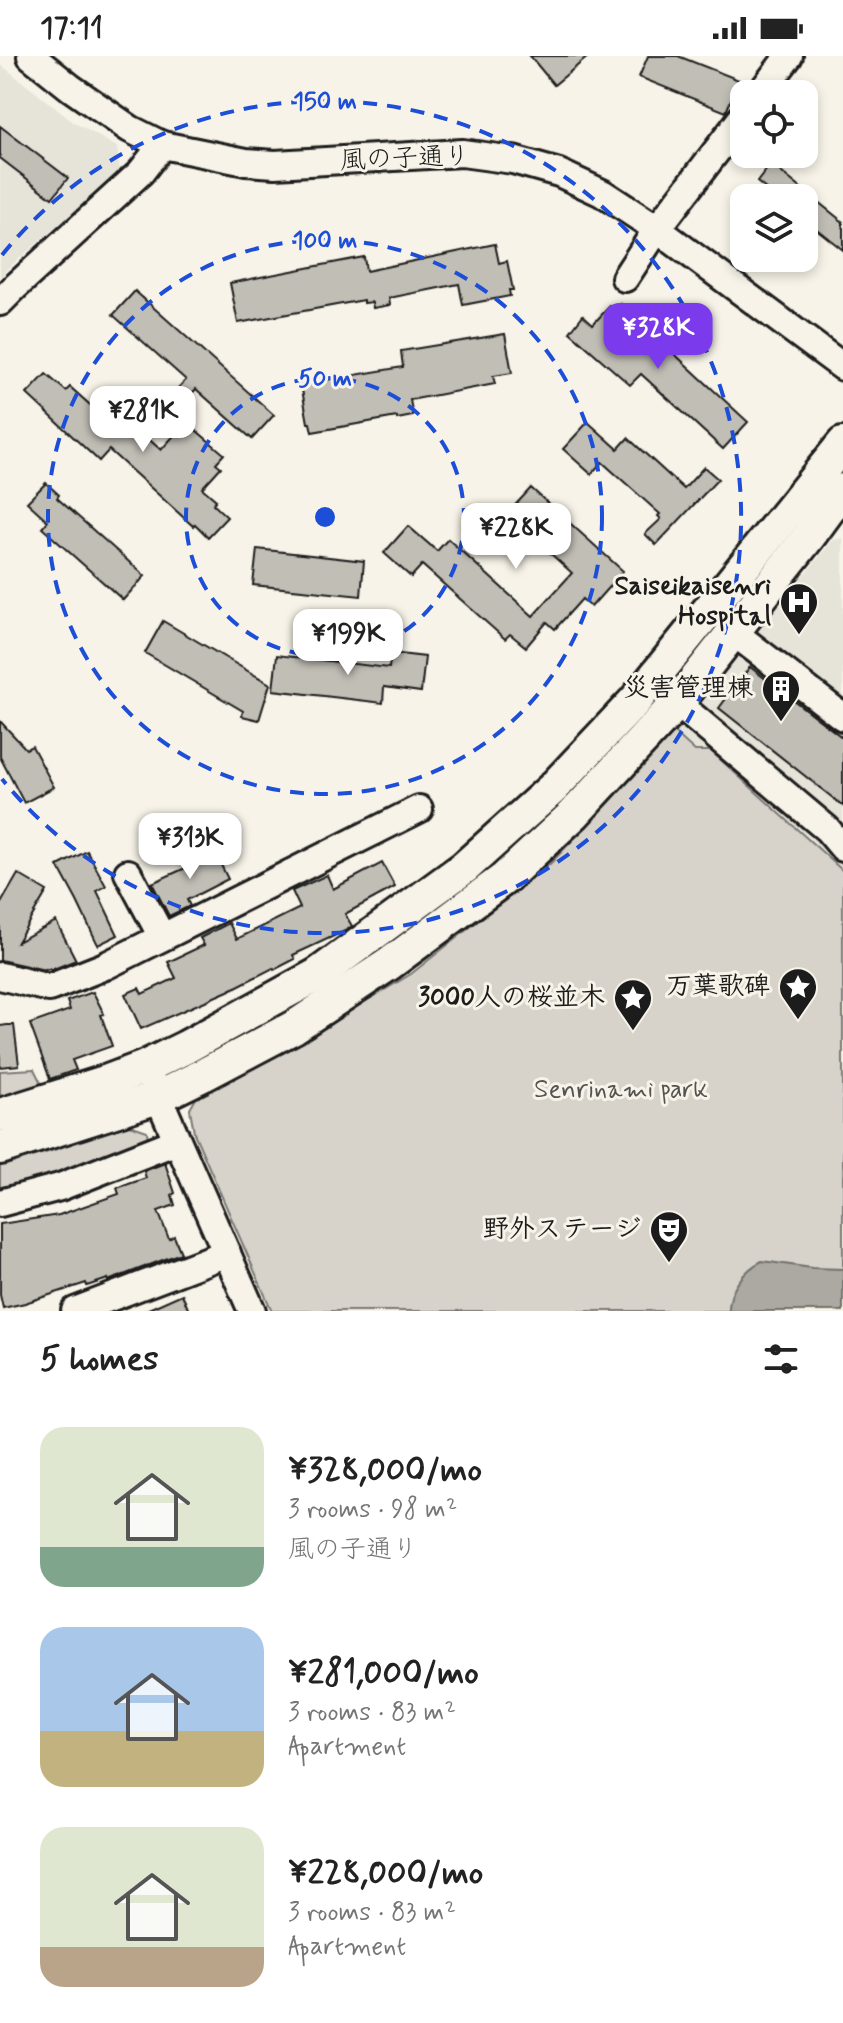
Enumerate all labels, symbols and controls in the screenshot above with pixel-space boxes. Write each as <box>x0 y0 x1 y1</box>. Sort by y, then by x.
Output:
text: 17:11 <box>40 9 103 48</box>
map controls <box>730 80 818 272</box>
button: locate <box>730 80 818 168</box>
text: 150 m <box>293 87 357 118</box>
street label: 風の子通り <box>339 140 471 178</box>
button: layers <box>730 184 818 272</box>
text: 100 m <box>293 226 357 257</box>
pin: ¥328K <box>602 303 714 371</box>
text: ¥328K <box>622 312 694 346</box>
text: 50 m <box>298 364 352 395</box>
pin: ¥281K <box>87 386 199 454</box>
text: ¥281K <box>108 395 178 429</box>
centre of rings <box>311 503 339 531</box>
pin: ¥228K <box>460 503 572 571</box>
text: ¥228K <box>479 512 553 546</box>
place label: Saiseikaisenri Hospital <box>614 570 771 634</box>
hospital icon: Saiseikaisenri Hospital <box>778 581 820 636</box>
pin: ¥199K <box>292 609 404 677</box>
text: ¥199K <box>311 618 385 652</box>
building icon: 災害管理棟 <box>760 668 802 723</box>
place label: 災害管理棟 <box>623 672 753 706</box>
pin: ¥313K <box>134 813 246 881</box>
text: ¥313K <box>157 822 223 856</box>
place icon: 万葉歌碑 <box>777 966 819 1021</box>
place label: 万葉歌碑 <box>666 970 770 1004</box>
place icon: 3000人の桜並木 <box>612 977 654 1032</box>
place label: 3000人の桜並木 <box>418 981 605 1015</box>
park label: Senrinami park <box>534 1073 708 1107</box>
theatre icon: 野外ステージ <box>648 1209 690 1264</box>
place label: 野外ステージ <box>483 1213 641 1247</box>
text: 5 homes <box>40 1337 158 1382</box>
icon: filters <box>759 1337 803 1381</box>
text: ¥328,000/mo <box>288 1448 482 1493</box>
icon: home <box>104 1459 200 1555</box>
text: 3 rooms · 98 m² <box>288 1493 457 1527</box>
text: 風の子通り <box>288 1533 418 1567</box>
text: ¥281,000/mo <box>288 1651 479 1696</box>
icon: home <box>104 1659 200 1755</box>
text: 3 rooms · 83 m² <box>288 1696 456 1730</box>
text: Apartment <box>288 1730 406 1764</box>
text: ¥228,000/mo <box>288 1851 483 1896</box>
icon: home <box>104 1859 200 1955</box>
text: 3 rooms · 83 m² <box>288 1896 456 1930</box>
text: Apartment <box>288 1930 406 1964</box>

